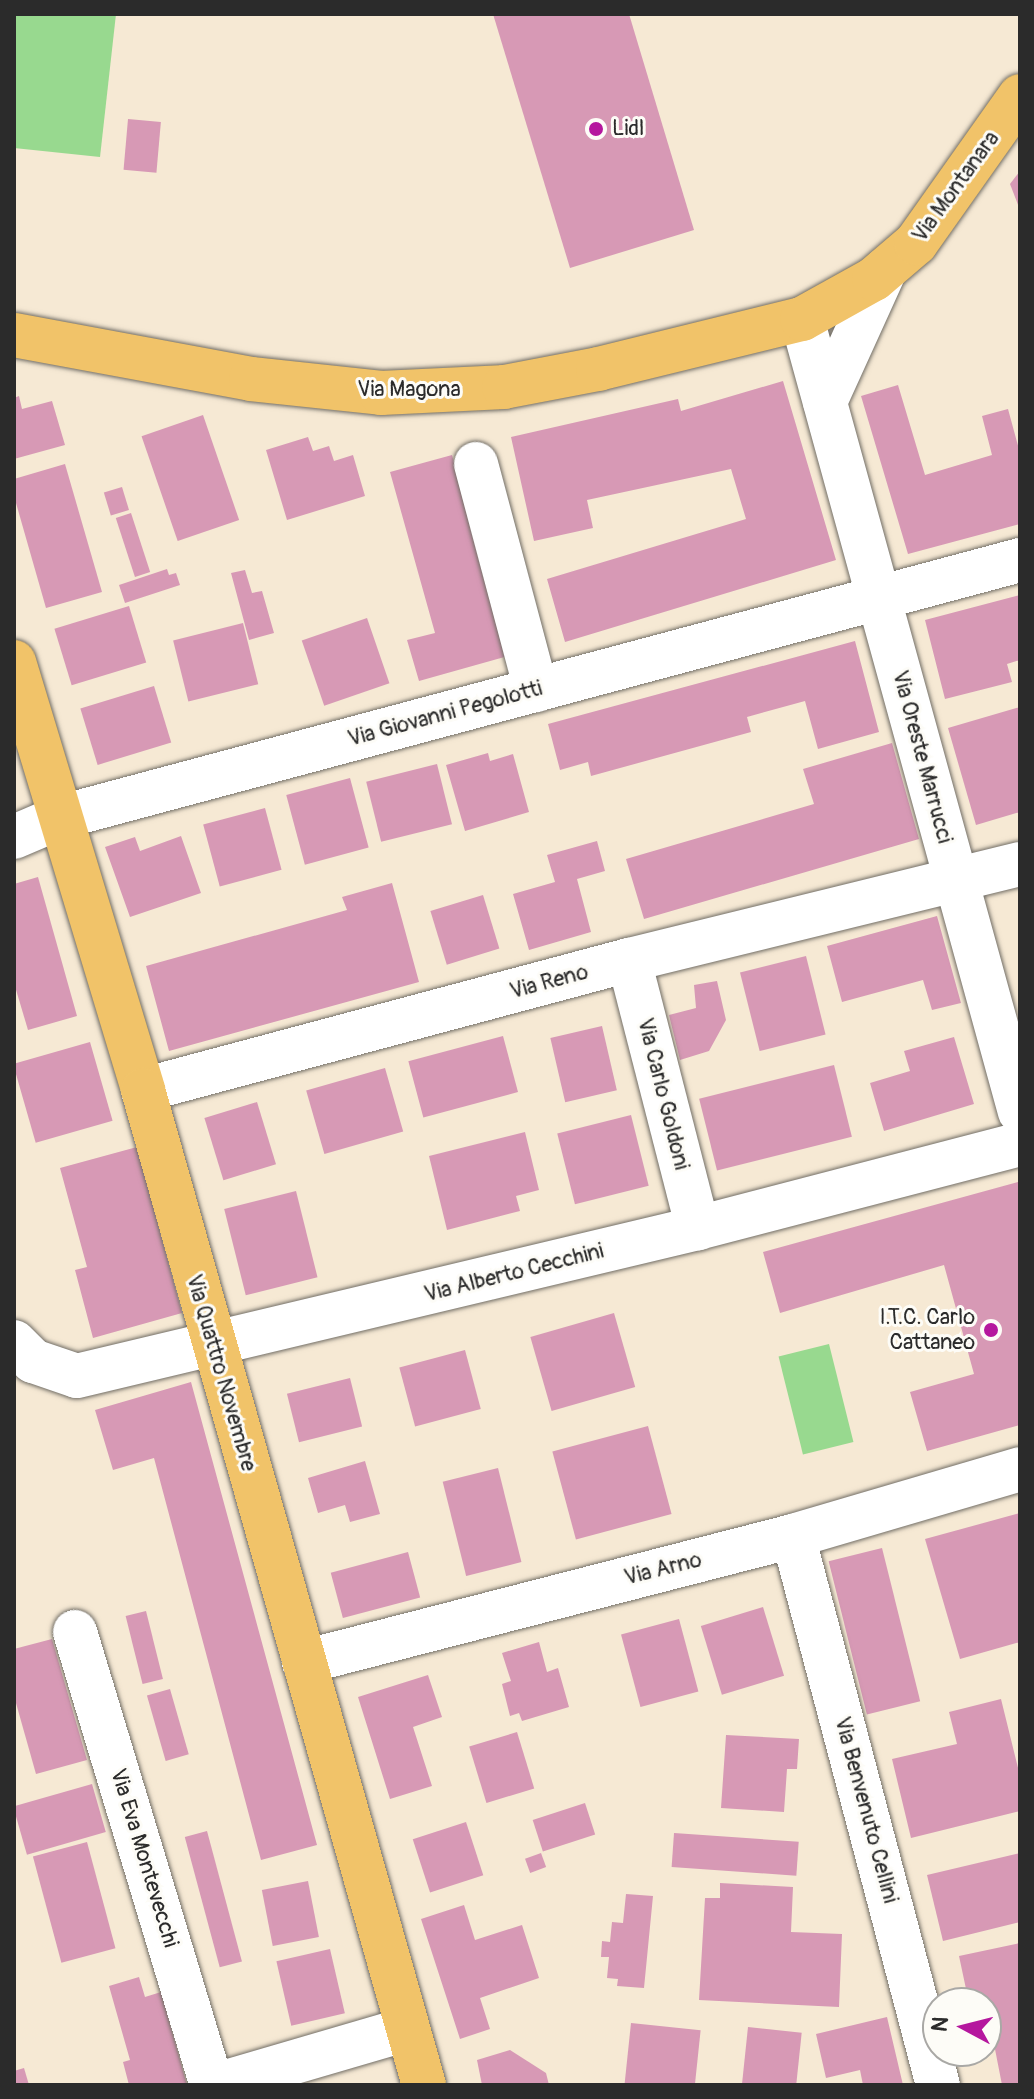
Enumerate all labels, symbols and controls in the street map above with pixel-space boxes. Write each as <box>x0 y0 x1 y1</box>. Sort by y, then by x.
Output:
place label: Lidl <box>612 116 644 142</box>
marker: Lidl <box>587 120 605 138</box>
street label: Via Montanara <box>907 126 1005 248</box>
street label: Via Magona <box>357 377 461 403</box>
street label: Via Oreste Marrucci <box>886 668 958 846</box>
street label: Via Giovanni Pegolotti <box>345 675 545 753</box>
street label: Via Reno <box>507 959 591 1005</box>
street label: Via Carlo Goldoni <box>631 1015 695 1173</box>
street label: Via Alberto Cecchini <box>422 1238 606 1308</box>
street label: Via Quattro Novembre <box>180 1271 262 1475</box>
place label: I.T.C. Carlo Cattaneo <box>879 1304 975 1356</box>
marker: I.T.C. Carlo Cattaneo <box>982 1321 1000 1339</box>
street label: Via Arno <box>622 1547 704 1591</box>
street label: Via Benvenuto Cellini <box>828 1714 904 1906</box>
street label: Via Eva Montevecchi <box>104 1766 184 1950</box>
north arrow <box>922 1987 1002 2067</box>
text: N <box>925 2015 955 2033</box>

